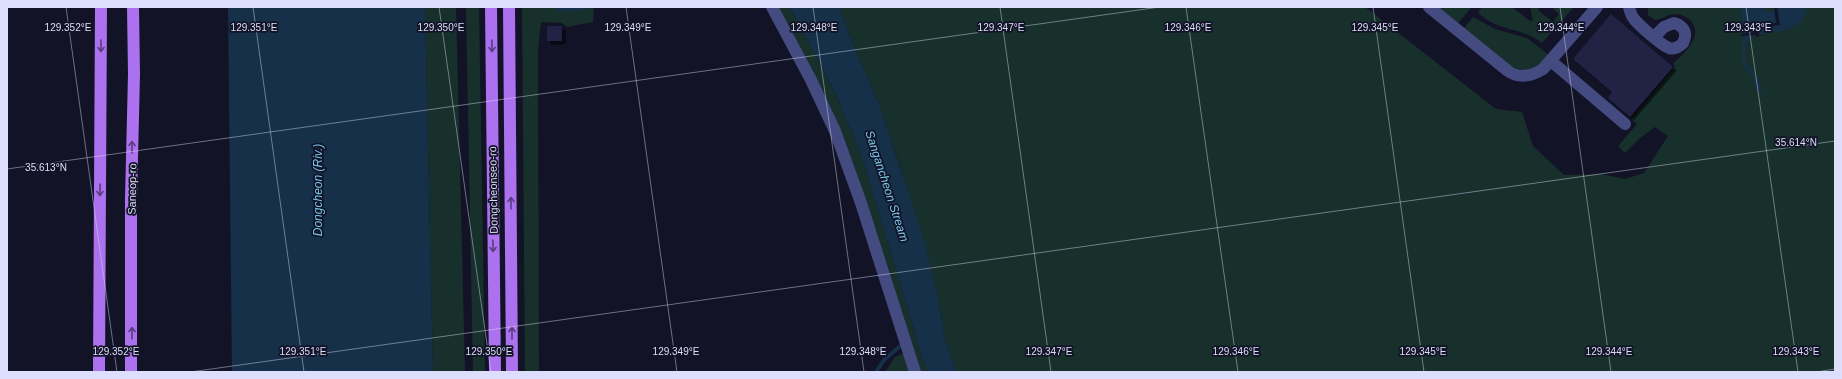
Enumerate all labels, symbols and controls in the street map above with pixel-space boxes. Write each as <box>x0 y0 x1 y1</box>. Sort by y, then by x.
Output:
text: 129.352°E <box>45 22 92 33</box>
text: 129.351°E <box>231 22 278 33</box>
text: 129.350°E <box>418 22 465 33</box>
text: 129.349°E <box>605 22 652 33</box>
text: 129.348°E <box>791 22 838 33</box>
text: 129.347°E <box>978 22 1025 33</box>
text: 129.346°E <box>1165 22 1212 33</box>
text: 129.345°E <box>1352 22 1399 33</box>
text: 129.344°E <box>1538 22 1585 33</box>
text: 129.343°E <box>1725 22 1772 33</box>
one-way arrow <box>98 39 105 52</box>
one-way arrow <box>488 39 496 52</box>
water label: Sangancheon Stream <box>862 129 912 243</box>
text: 35.614°N <box>1775 137 1817 148</box>
one-way arrow <box>128 141 136 154</box>
water label: Dongcheon (Riv.) <box>311 144 325 236</box>
street label: Dongcheonseo-ro <box>486 146 500 234</box>
text: 35.613°N <box>25 162 67 173</box>
street label: Saneop-ro <box>126 163 138 215</box>
one-way arrow <box>96 183 104 196</box>
one-way arrow <box>507 197 515 210</box>
one-way arrow <box>490 239 497 252</box>
one-way arrow <box>128 327 135 340</box>
one-way arrow <box>508 327 516 340</box>
text: 129.352°E <box>93 346 140 357</box>
text: 129.351°E <box>280 346 327 357</box>
text: 129.350°E <box>466 346 513 357</box>
text: 129.349°E <box>653 346 700 357</box>
text: 129.348°E <box>840 346 887 357</box>
text: 129.347°E <box>1026 346 1073 357</box>
text: 129.346°E <box>1213 346 1260 357</box>
text: 129.345°E <box>1400 346 1447 357</box>
text: 129.344°E <box>1586 346 1633 357</box>
text: 129.343°E <box>1773 346 1820 357</box>

